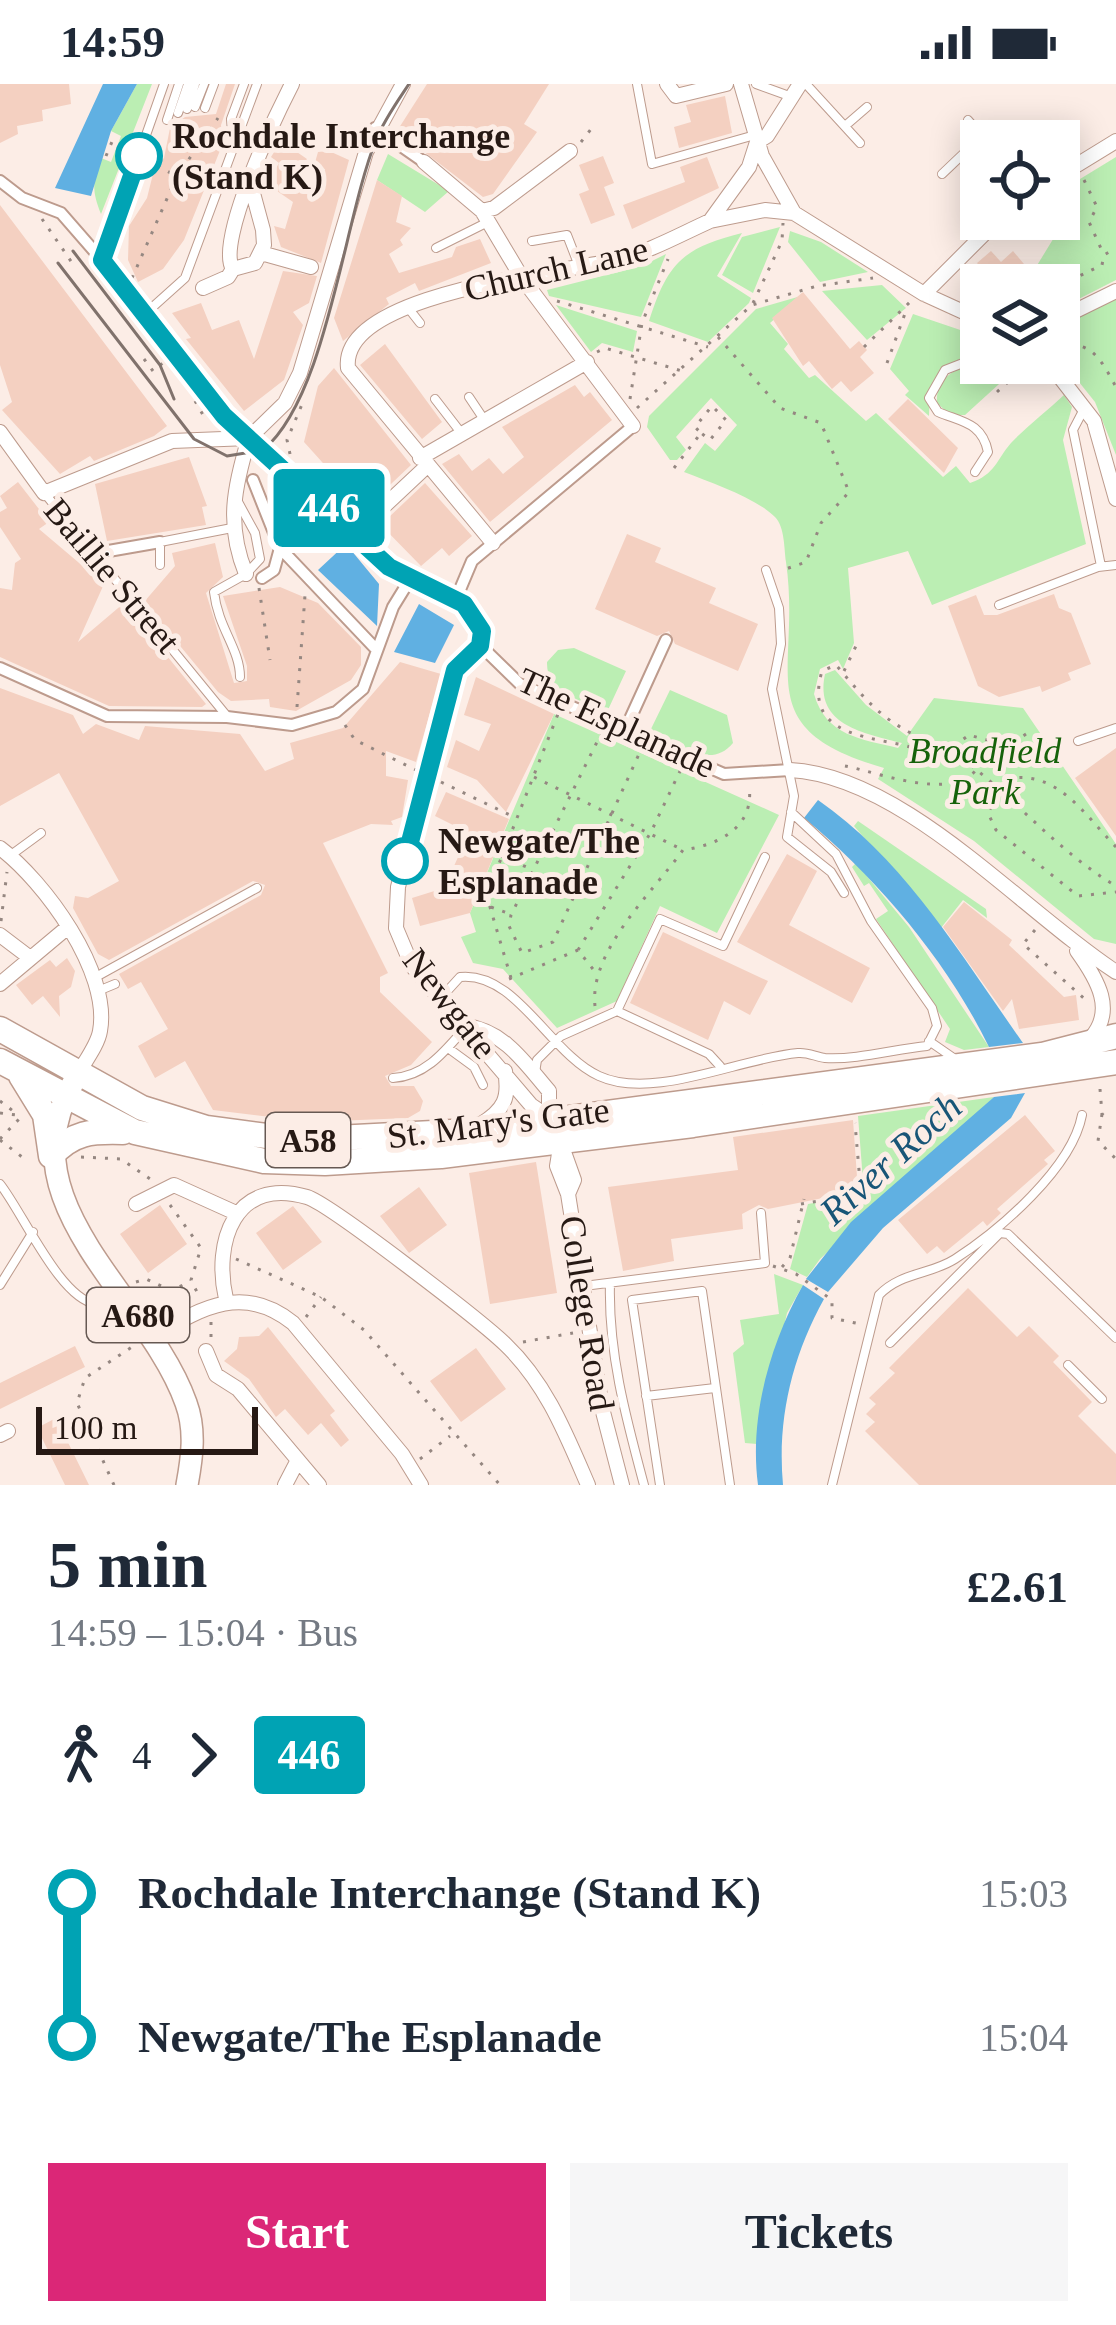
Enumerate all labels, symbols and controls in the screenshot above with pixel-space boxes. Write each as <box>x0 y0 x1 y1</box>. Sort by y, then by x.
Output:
text: 14:59 <box>60 17 165 67</box>
place label: Rochdale Interchange (Stand K) <box>172 116 510 197</box>
map controls <box>960 120 1080 384</box>
button: locate <box>960 120 1080 240</box>
marker: Rochdale Interchange (Stand K) <box>117 134 161 178</box>
street label: Church Lane <box>461 228 652 309</box>
button: layers <box>960 264 1080 384</box>
line badge: 446 <box>260 469 398 547</box>
text: 446 <box>298 485 361 531</box>
street label: Baillie Street <box>36 490 188 661</box>
street label: The Esplanade <box>512 660 722 786</box>
park label: Broadfield Park <box>909 731 1062 812</box>
place label: Newgate/The Esplanade <box>438 821 640 902</box>
marker: Newgate/The Esplanade <box>383 839 427 883</box>
street label: Newgate <box>395 941 505 1066</box>
water label: River Roch <box>810 1084 970 1233</box>
street label: St. Mary's Gate <box>385 1090 611 1156</box>
road number: A58 <box>266 1113 350 1167</box>
street label: College Road <box>552 1213 622 1414</box>
road number: A680 <box>87 1288 189 1342</box>
scale bar <box>36 1401 258 1454</box>
text: 100 m <box>54 1410 137 1446</box>
text: 5 min <box>48 1528 208 1601</box>
text: £2.61 <box>967 1562 1068 1612</box>
text: 14:59 – 15:04 · Bus <box>48 1611 358 1654</box>
icon: walk <box>48 1722 114 1788</box>
icon: forward <box>170 1722 236 1788</box>
text: 446 <box>278 1732 341 1778</box>
text: 4 <box>132 1734 152 1777</box>
text: Rochdale Interchange (Stand K) <box>138 1868 761 1918</box>
text: 15:03 <box>979 1872 1068 1915</box>
text: Newgate/The Esplanade <box>138 2012 602 2062</box>
text: 15:04 <box>979 2016 1068 2059</box>
button: Start <box>48 2163 546 2301</box>
button: Tickets <box>570 2163 1068 2301</box>

